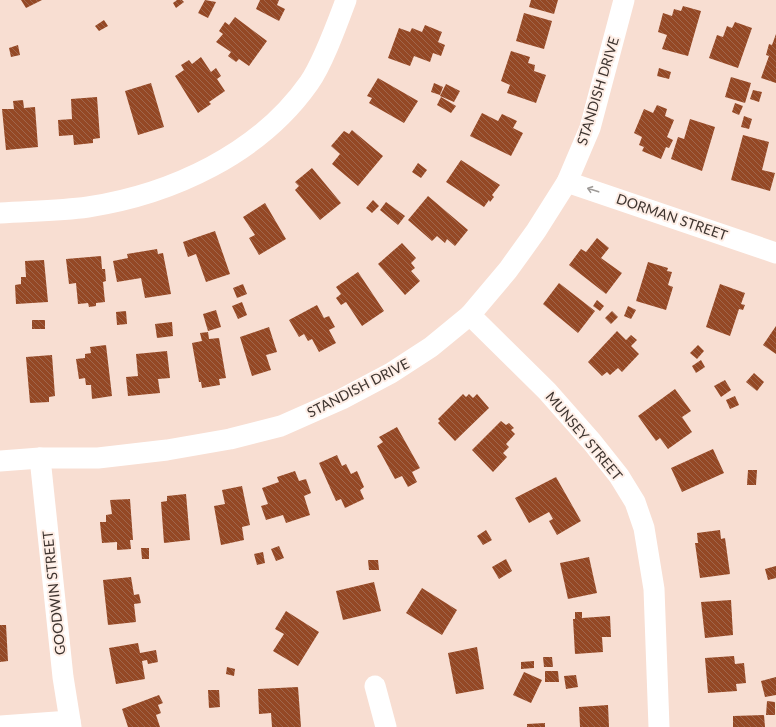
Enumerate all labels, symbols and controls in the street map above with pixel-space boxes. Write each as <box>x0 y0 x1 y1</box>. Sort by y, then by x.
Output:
street label: STANDISH DRIVE <box>573 35 622 147</box>
one-way arrow <box>588 186 600 194</box>
street label: DORMAN STREET <box>614 190 731 244</box>
street label: STANDISH DRIVE <box>304 354 412 421</box>
street label: MUNSEY STREET <box>542 388 627 484</box>
street label: GOODWIN STREET <box>38 529 68 656</box>

